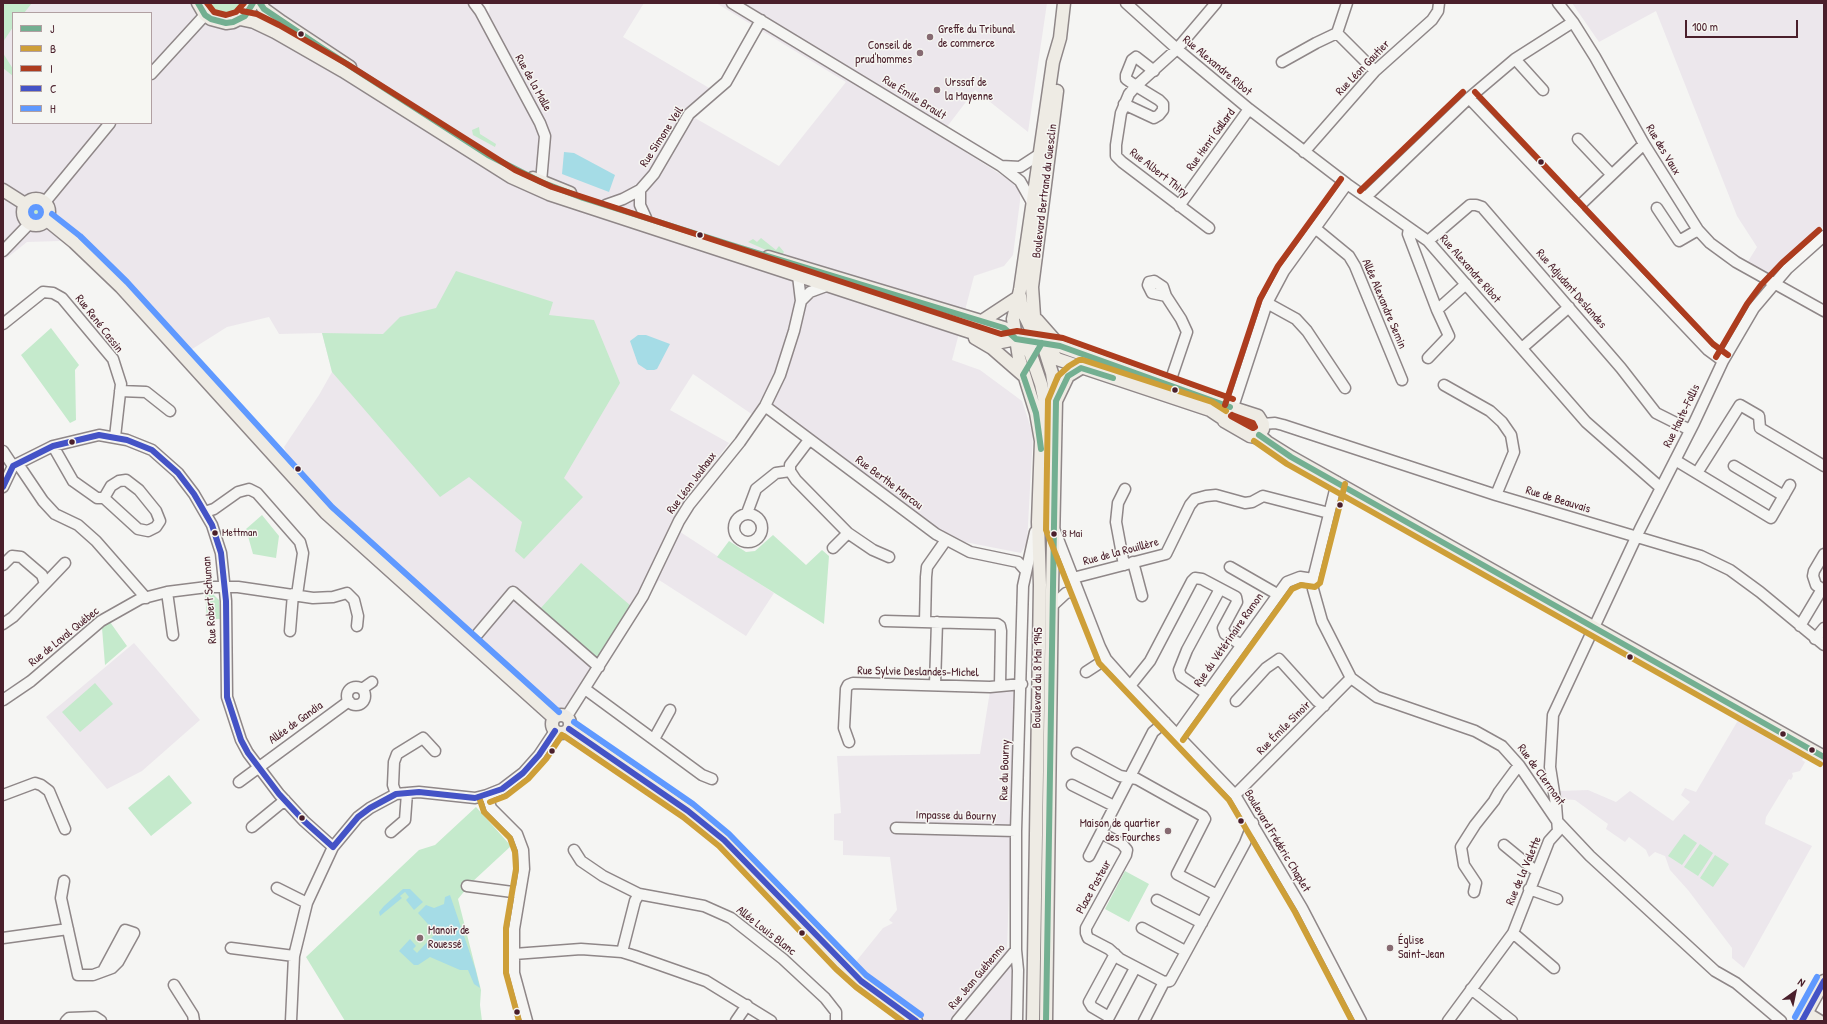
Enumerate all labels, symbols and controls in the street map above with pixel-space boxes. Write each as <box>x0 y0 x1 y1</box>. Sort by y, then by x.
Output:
legend <box>12 12 152 124</box>
scale bar <box>1687 12 1800 38</box>
text: 100 m <box>1692 18 1718 35</box>
text: J <box>50 20 54 37</box>
place label: Greffe du Tribunal de commerce <box>938 23 1015 51</box>
unlabelled marker <box>296 29 306 39</box>
marker: Greffe du Tribunal de commerce <box>925 32 935 42</box>
street label: Rue Alexandre Ribot <box>1179 33 1255 99</box>
street label: Rue Léon Gautier <box>1333 37 1393 99</box>
place label: Conseil de prud'hommes <box>855 39 912 67</box>
text: B <box>50 40 56 57</box>
marker: Conseil de prud'hommes <box>915 48 925 58</box>
street label: Rue de la Malle <box>512 52 554 114</box>
text: I <box>50 60 53 77</box>
street label: Rue Émile Brault <box>880 73 948 123</box>
place label: Urssaf de la Mayenne <box>945 76 993 104</box>
text: C <box>50 80 57 97</box>
marker: Urssaf de la Mayenne <box>932 85 942 95</box>
text: H <box>50 100 56 117</box>
street label: Rue Simone Veil <box>637 104 687 170</box>
street label: Rue Henri Gallard <box>1184 106 1238 174</box>
street label: Rue des Vaux <box>1642 122 1684 178</box>
street label: Boulevard Bertrand du Guesclin <box>1030 123 1060 259</box>
street label: Rue Albert Thiry <box>1127 145 1191 201</box>
unlabelled marker <box>1536 157 1546 167</box>
unlabelled marker <box>695 230 705 240</box>
street label: Rue Alexandre Ribot <box>1436 232 1504 306</box>
street label: Rue Adjudant Deslandes <box>1533 246 1609 332</box>
street label: Allée Alexandre Semin <box>1359 257 1409 351</box>
street label: Rue René Cassin <box>72 292 126 356</box>
street label: Rue Haute-Follis <box>1661 382 1703 450</box>
unlabelled marker <box>1170 385 1180 395</box>
unlabelled marker <box>67 437 77 447</box>
street label: Rue Léon Jouhaux <box>664 449 720 517</box>
street label: Rue Berthe Marcou <box>852 453 926 513</box>
unlabelled marker <box>293 464 303 474</box>
street label: Rue de Beauvais <box>1524 483 1592 517</box>
unlabelled marker <box>1335 500 1345 510</box>
place label: Mettman <box>222 526 257 540</box>
place label: 8 Mai <box>1062 527 1083 541</box>
marker: Mettman <box>210 528 220 538</box>
marker: 8 Mai <box>1049 529 1059 539</box>
street label: Rue de la Rouillère <box>1082 535 1160 569</box>
street label: Rue Robert Schuman <box>200 556 220 644</box>
street label: Rue du Vétérinaire Ramon <box>1191 590 1267 690</box>
street label: Rue de Laval Québec <box>26 604 102 670</box>
street label: Boulevard du 8 Mai 1945 <box>1030 627 1046 729</box>
unlabelled marker <box>1625 652 1635 662</box>
street label: Rue Sylvie Deslandes-Michel <box>857 664 979 680</box>
street label: Rue Émile Sinoir <box>1254 698 1314 758</box>
street label: Allée de Gandia <box>266 699 326 747</box>
unlabelled marker <box>1778 729 1788 739</box>
street label: Rue du Bourny <box>997 739 1013 801</box>
street label: Rue de Clermont <box>1514 742 1568 808</box>
unlabelled marker <box>1807 745 1817 755</box>
unlabelled marker <box>547 746 557 756</box>
street label: Boulevard Frédéric Chaplet <box>1241 787 1313 895</box>
street label: Impasse du Bourny <box>916 808 996 824</box>
unlabelled marker <box>297 813 307 823</box>
unlabelled marker <box>1236 816 1246 826</box>
place label: Maison de quartier des Fourches <box>1080 817 1160 845</box>
marker: Maison de quartier des Fourches <box>1163 826 1173 836</box>
street label: Rue de la Valette <box>1503 835 1545 907</box>
street label: Place Pasteur <box>1073 858 1115 916</box>
street label: Allée Louis Blanc <box>733 903 799 959</box>
place label: Manoir de Rouessé <box>428 924 470 952</box>
unlabelled marker <box>797 928 807 938</box>
marker: Manoir de Rouessé <box>415 933 425 943</box>
place label: Église Saint-Jean <box>1398 934 1445 962</box>
street label: Rue Jean Guéhenno <box>946 941 1008 1013</box>
marker: Église Saint-Jean <box>1385 943 1395 953</box>
north arrow <box>1775 972 1815 1012</box>
text: N <box>1795 974 1808 989</box>
unlabelled marker <box>512 1007 522 1017</box>

